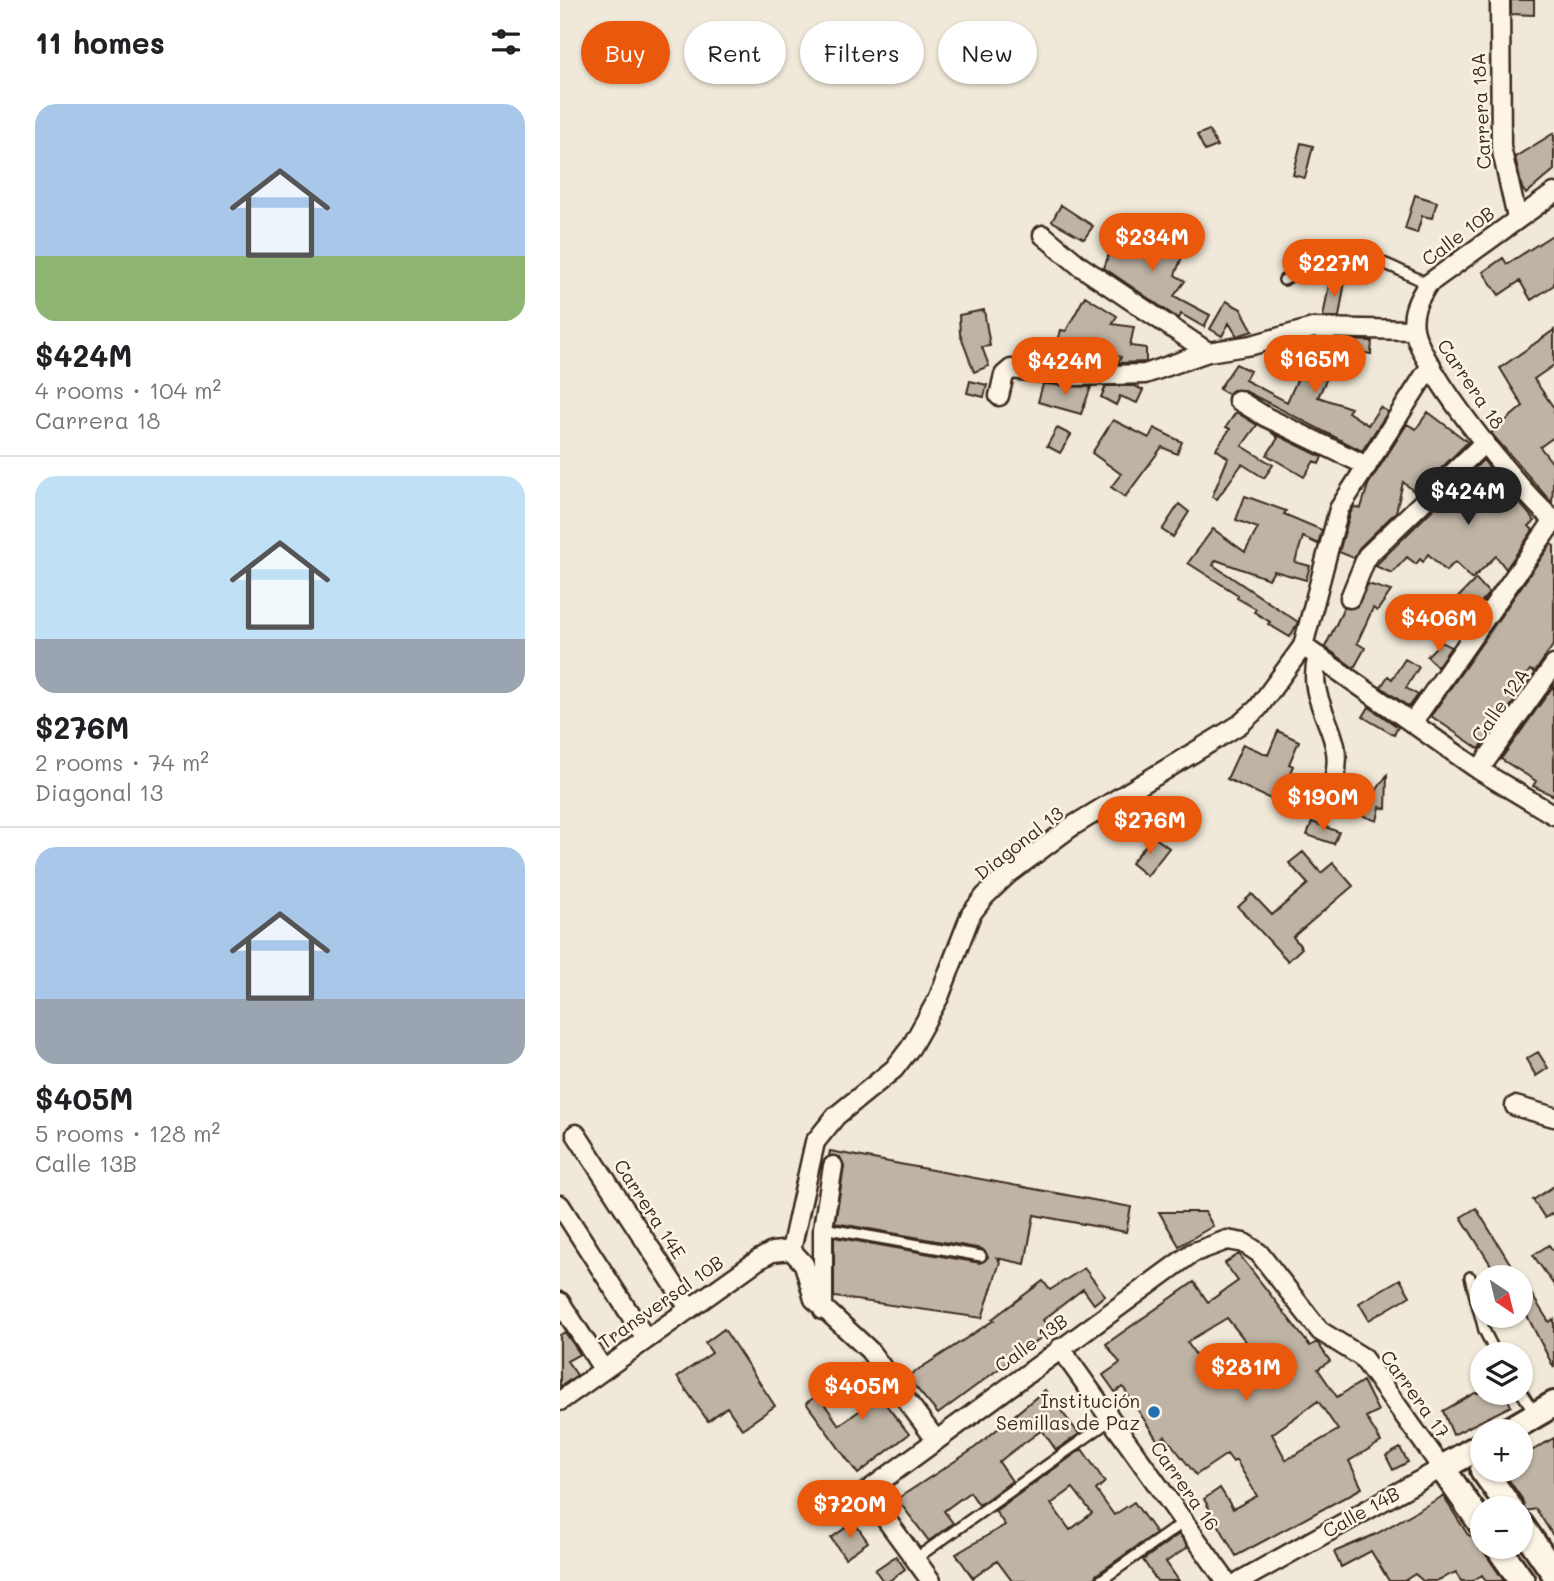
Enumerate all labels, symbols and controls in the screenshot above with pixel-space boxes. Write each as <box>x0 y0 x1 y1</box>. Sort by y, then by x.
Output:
chip: Buy <box>581 21 670 84</box>
chip: Rent <box>684 21 786 84</box>
chip: Filters <box>800 21 924 84</box>
chip: New <box>938 21 1037 84</box>
text: 11 homes <box>35 22 165 62</box>
icon: filters <box>487 23 525 61</box>
street label: Carrera 18A <box>1465 52 1496 170</box>
icon: home <box>217 150 343 276</box>
street label: Calle 10B <box>1416 200 1499 271</box>
pin: $234M <box>1103 214 1201 273</box>
text: $234M <box>1115 221 1189 251</box>
pin: $227M <box>1285 240 1383 299</box>
text: $227M <box>1298 247 1370 277</box>
street label: Carrera 18 <box>1432 334 1511 434</box>
text: $424M <box>35 335 133 375</box>
pin: $165M <box>1266 336 1364 395</box>
pin: $424M <box>1016 338 1114 397</box>
text: $165M <box>1280 343 1350 373</box>
text: $424M <box>1028 345 1102 375</box>
text: 4 rooms · 104 m² <box>35 375 221 405</box>
text: Carrera 18 <box>35 405 161 435</box>
pin: $424M <box>1419 468 1517 527</box>
text: $424M <box>1431 475 1505 505</box>
icon: home <box>217 522 343 648</box>
pin: $406M <box>1390 594 1488 654</box>
text: $406M <box>1401 602 1477 632</box>
street label: Calle 12A <box>1465 663 1534 747</box>
text: $276M <box>35 707 129 747</box>
text: 2 rooms · 74 m² <box>35 747 209 777</box>
pin: $190M <box>1274 774 1372 833</box>
text: Diagonal 13 <box>35 777 163 807</box>
text: $190M <box>1287 781 1359 811</box>
pin: $276M <box>1101 796 1199 856</box>
street label: Diagonal 13 <box>969 800 1068 885</box>
text: $276M <box>1114 804 1186 834</box>
icon: home <box>217 893 343 1019</box>
text: $405M <box>35 1078 134 1118</box>
text: 5 rooms · 128 m² <box>35 1118 220 1148</box>
text: Calle 13B <box>35 1148 137 1178</box>
street label: Carrera 14E <box>609 1154 692 1264</box>
street label: Transversal 10B <box>593 1249 728 1354</box>
north arrow <box>1470 1265 1533 1328</box>
map controls <box>1470 1265 1533 1559</box>
street label: Calle 13B <box>989 1308 1072 1377</box>
button: layers <box>1470 1342 1533 1405</box>
pin: $281M <box>1197 1344 1295 1403</box>
street label: Carrera 17 <box>1375 1345 1456 1443</box>
text: $281M <box>1211 1351 1281 1381</box>
pin: $405M <box>813 1362 911 1422</box>
text: $405M <box>824 1370 900 1400</box>
place label: Institución Semillas de Paz <box>996 1388 1140 1435</box>
marker: Institución Semillas de Paz <box>1146 1404 1162 1420</box>
button: + <box>1470 1419 1533 1482</box>
street label: Carrera 16 <box>1145 1436 1225 1535</box>
pin: $720M <box>801 1480 899 1540</box>
street label: Calle 14B <box>1318 1480 1404 1543</box>
text: $720M <box>813 1488 887 1518</box>
button: − <box>1470 1496 1533 1559</box>

